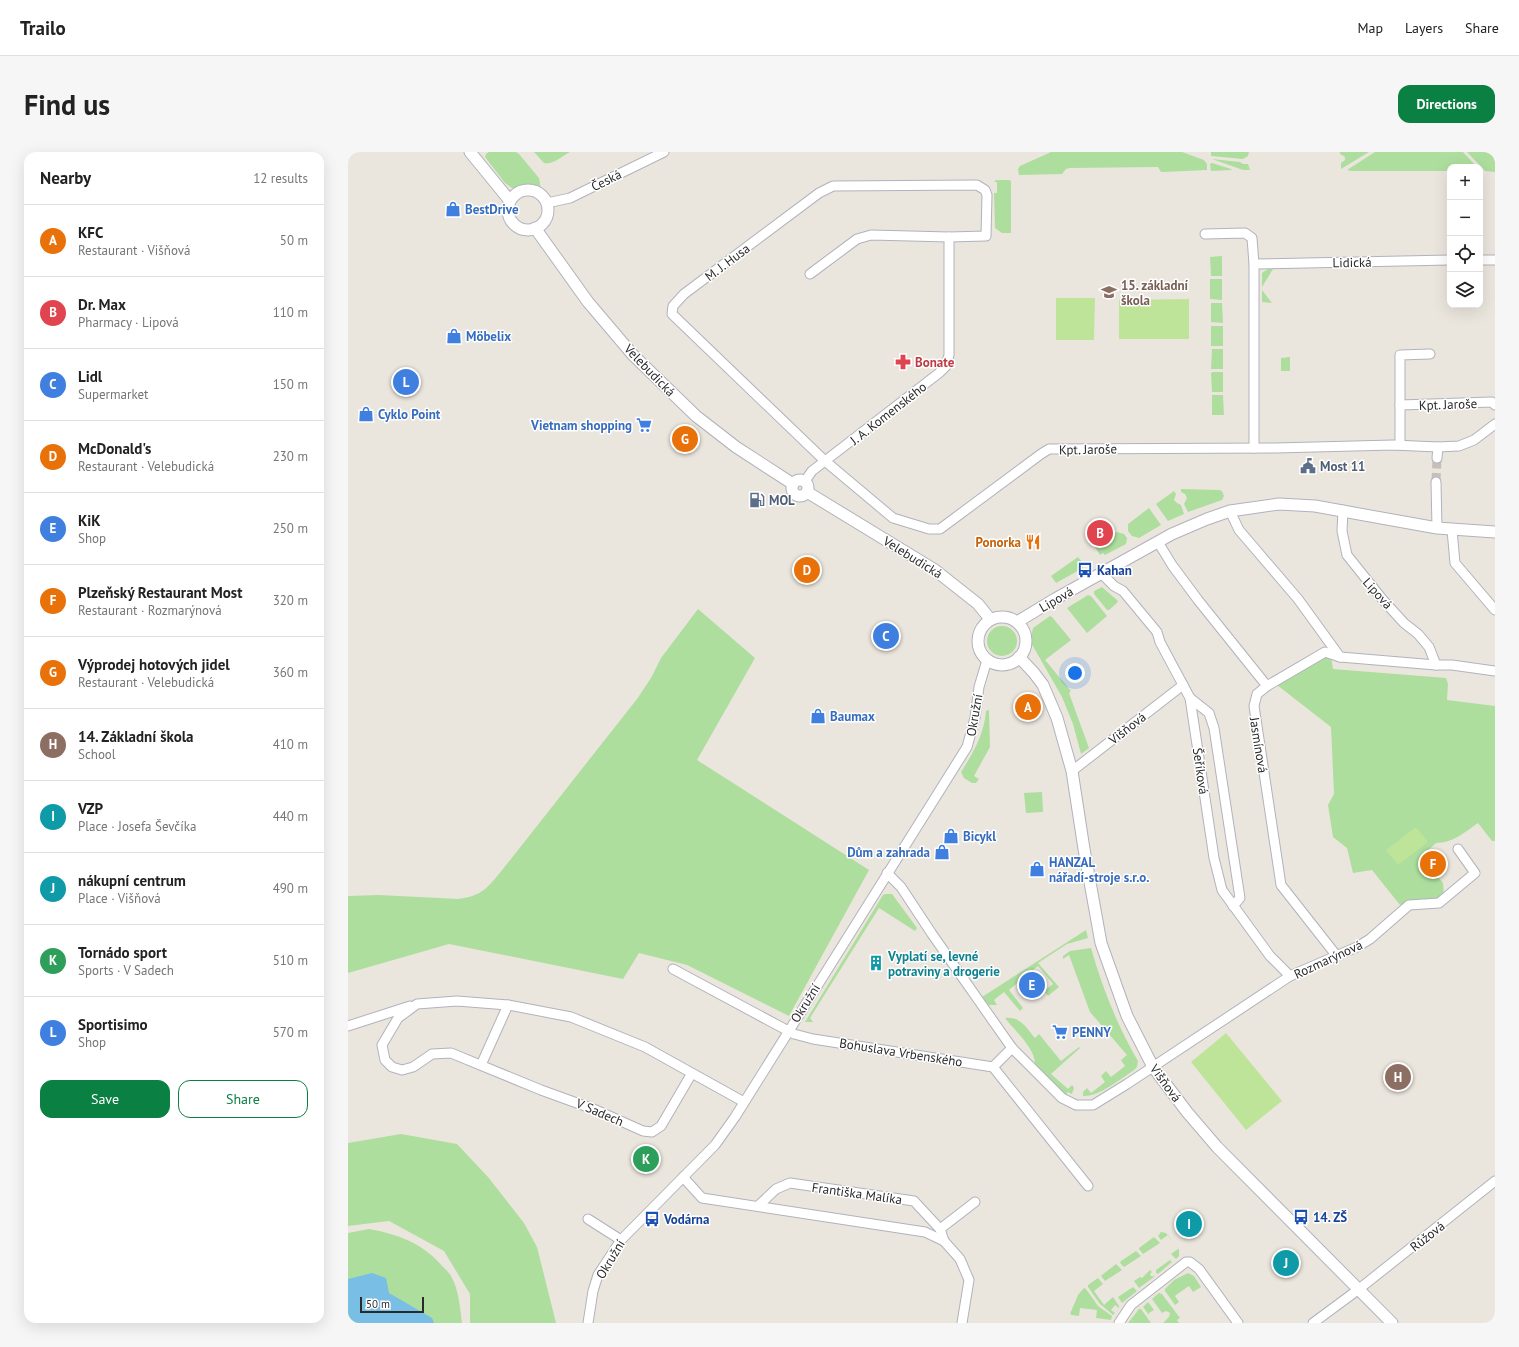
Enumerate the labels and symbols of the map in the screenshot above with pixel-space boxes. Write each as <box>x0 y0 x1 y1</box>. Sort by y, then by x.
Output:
street label: Česká <box>588 166 624 195</box>
shop icon: BestDrive <box>444 200 462 218</box>
place label: BestDrive <box>465 201 519 218</box>
street label: M. J. Husa <box>701 240 753 285</box>
street label: Lidická <box>1332 254 1372 271</box>
place label: 15. základní škola <box>1121 277 1188 309</box>
school or university icon: 15. základní škola <box>1100 283 1118 301</box>
shop icon: Möbelix <box>445 327 463 345</box>
place label: Möbelix <box>466 328 511 345</box>
street label: Velebudická <box>620 340 679 400</box>
pharmacy icon: Bonate <box>894 353 912 371</box>
place label: Bonate <box>915 354 955 371</box>
pin: L <box>393 367 419 397</box>
street label: J. A. Komenského <box>846 378 930 449</box>
street label: Kpt. Jaroše <box>1419 395 1477 414</box>
shop icon: Cyklo Point <box>357 405 375 423</box>
place label: Cyklo Point <box>378 406 441 423</box>
supermarket icon: Vietnam shopping <box>635 416 653 434</box>
place label: Vietnam shopping <box>530 417 632 434</box>
pin: G <box>672 424 698 454</box>
street label: Kpt. Jaroše <box>1059 440 1117 459</box>
public building icon: Most 11 <box>1299 457 1317 475</box>
place label: Most 11 <box>1320 458 1365 475</box>
fuel station icon: MOL <box>748 491 766 509</box>
place label: MOL <box>769 492 795 509</box>
pin: B <box>1087 518 1113 548</box>
street label: Velebudická <box>879 532 946 582</box>
restaurant icon: Ponorka <box>1024 533 1042 551</box>
place label: Ponorka <box>976 534 1021 551</box>
pin: D <box>794 555 820 585</box>
bus stop icon: Kahan <box>1076 561 1094 579</box>
place label: Kahan <box>1097 562 1132 579</box>
street label: Lipová <box>1359 574 1396 613</box>
street label: Lipová <box>1036 583 1076 616</box>
pin: C <box>873 621 899 651</box>
your location <box>1065 663 1085 683</box>
street label: Okružní <box>962 692 987 738</box>
pin: A <box>1015 692 1041 722</box>
shop icon: Baumax <box>809 707 827 725</box>
place label: Baumax <box>830 708 875 725</box>
street label: Višňová <box>1104 708 1149 749</box>
street label: Jasmínová <box>1246 715 1271 774</box>
street label: Šeříková <box>1189 747 1212 796</box>
shop icon: Bicykl <box>942 827 960 845</box>
place label: Bicykl <box>963 828 996 845</box>
shop icon: Dům a zahrada <box>933 843 951 861</box>
place label: Dům a zahrada <box>847 844 930 861</box>
pin: F <box>1420 849 1446 879</box>
place label: HANZAL nářadí-stroje s.r.o. <box>1049 854 1149 886</box>
shop icon: HANZAL nářadí-stroje s.r.o. <box>1028 860 1046 878</box>
street label: Rozmarýnová <box>1291 936 1365 983</box>
place label: Vyplatí se, levné potraviny a drogerie <box>887 948 1000 980</box>
building icon: Vyplatí se, levné potraviny a drogerie <box>867 954 885 972</box>
pin: E <box>1019 970 1045 1000</box>
street label: Okružní <box>787 980 824 1026</box>
supermarket icon: PENNY <box>1051 1023 1069 1041</box>
place label: PENNY <box>1072 1024 1111 1041</box>
street label: Bohuslava Vrbenského <box>838 1034 964 1071</box>
street label: Višňová <box>1145 1060 1185 1106</box>
pin: H <box>1385 1062 1411 1092</box>
street label: V Sadech <box>572 1094 626 1130</box>
pin: K <box>633 1144 659 1174</box>
street label: Františka Malíka <box>811 1179 903 1208</box>
bus stop icon: 14. ZŠ <box>1292 1208 1310 1226</box>
pin: I <box>1176 1209 1202 1239</box>
place label: 14. ZŠ <box>1313 1209 1347 1226</box>
bus stop icon: Vodárna <box>643 1210 661 1228</box>
place label: Vodárna <box>663 1211 709 1228</box>
street label: Růžová <box>1406 1217 1448 1255</box>
street label: Okružní <box>592 1236 629 1282</box>
pin: J <box>1273 1248 1299 1278</box>
scale bar <box>360 1295 424 1314</box>

